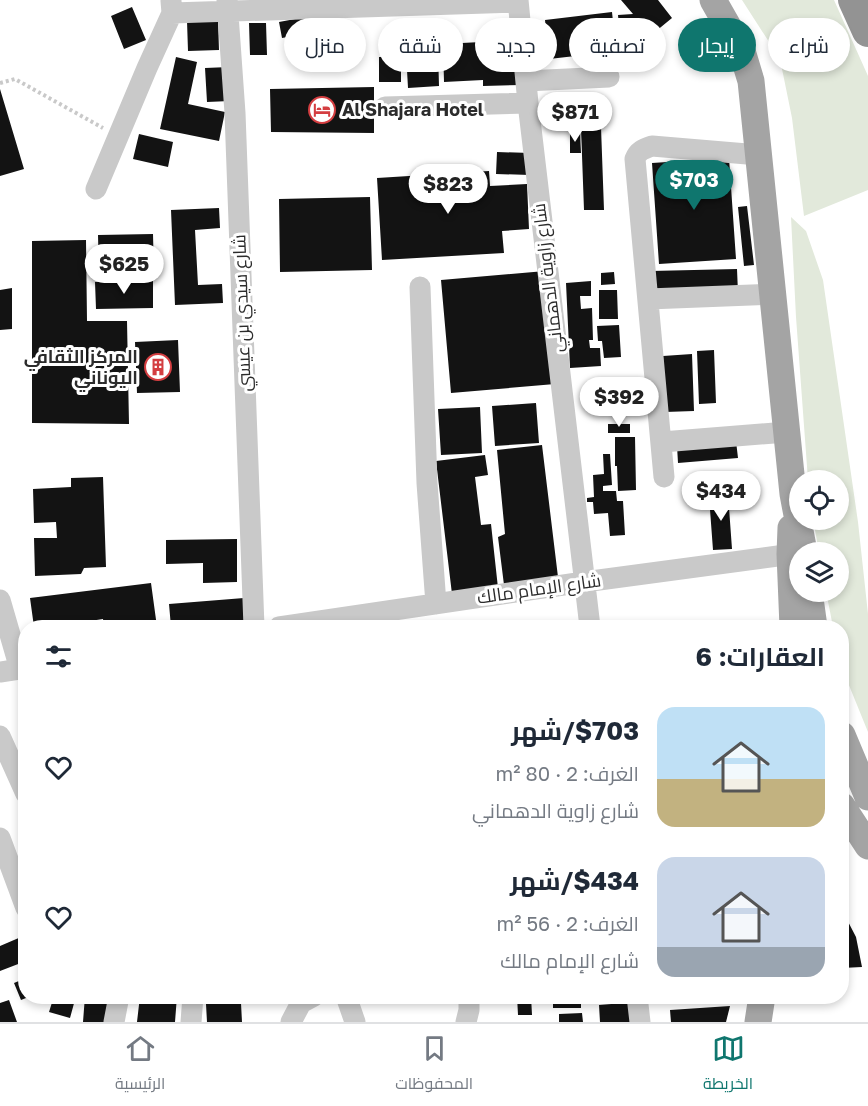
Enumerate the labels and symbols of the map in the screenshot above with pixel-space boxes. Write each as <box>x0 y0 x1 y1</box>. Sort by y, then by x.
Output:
pin: $871 <box>539 92 611 143</box>
hotel icon: Al Shajara Hotel <box>307 95 337 125</box>
place label: Al Shajara Hotel <box>342 98 484 120</box>
pin: $703 <box>658 160 730 211</box>
pin: $823 <box>412 164 484 215</box>
street label: شارع زاوية الدهماني <box>527 202 571 354</box>
street label: شارع سيدي بن عيسي <box>227 234 259 392</box>
pin: $625 <box>88 244 160 295</box>
place label: المركز الثقافي اليوناني <box>24 345 138 393</box>
building icon: المركز الثقافي اليوناني <box>143 352 173 382</box>
pin: $392 <box>583 377 655 428</box>
pin: $434 <box>685 471 757 522</box>
street label: شارع الإمام مالك <box>475 568 603 610</box>

